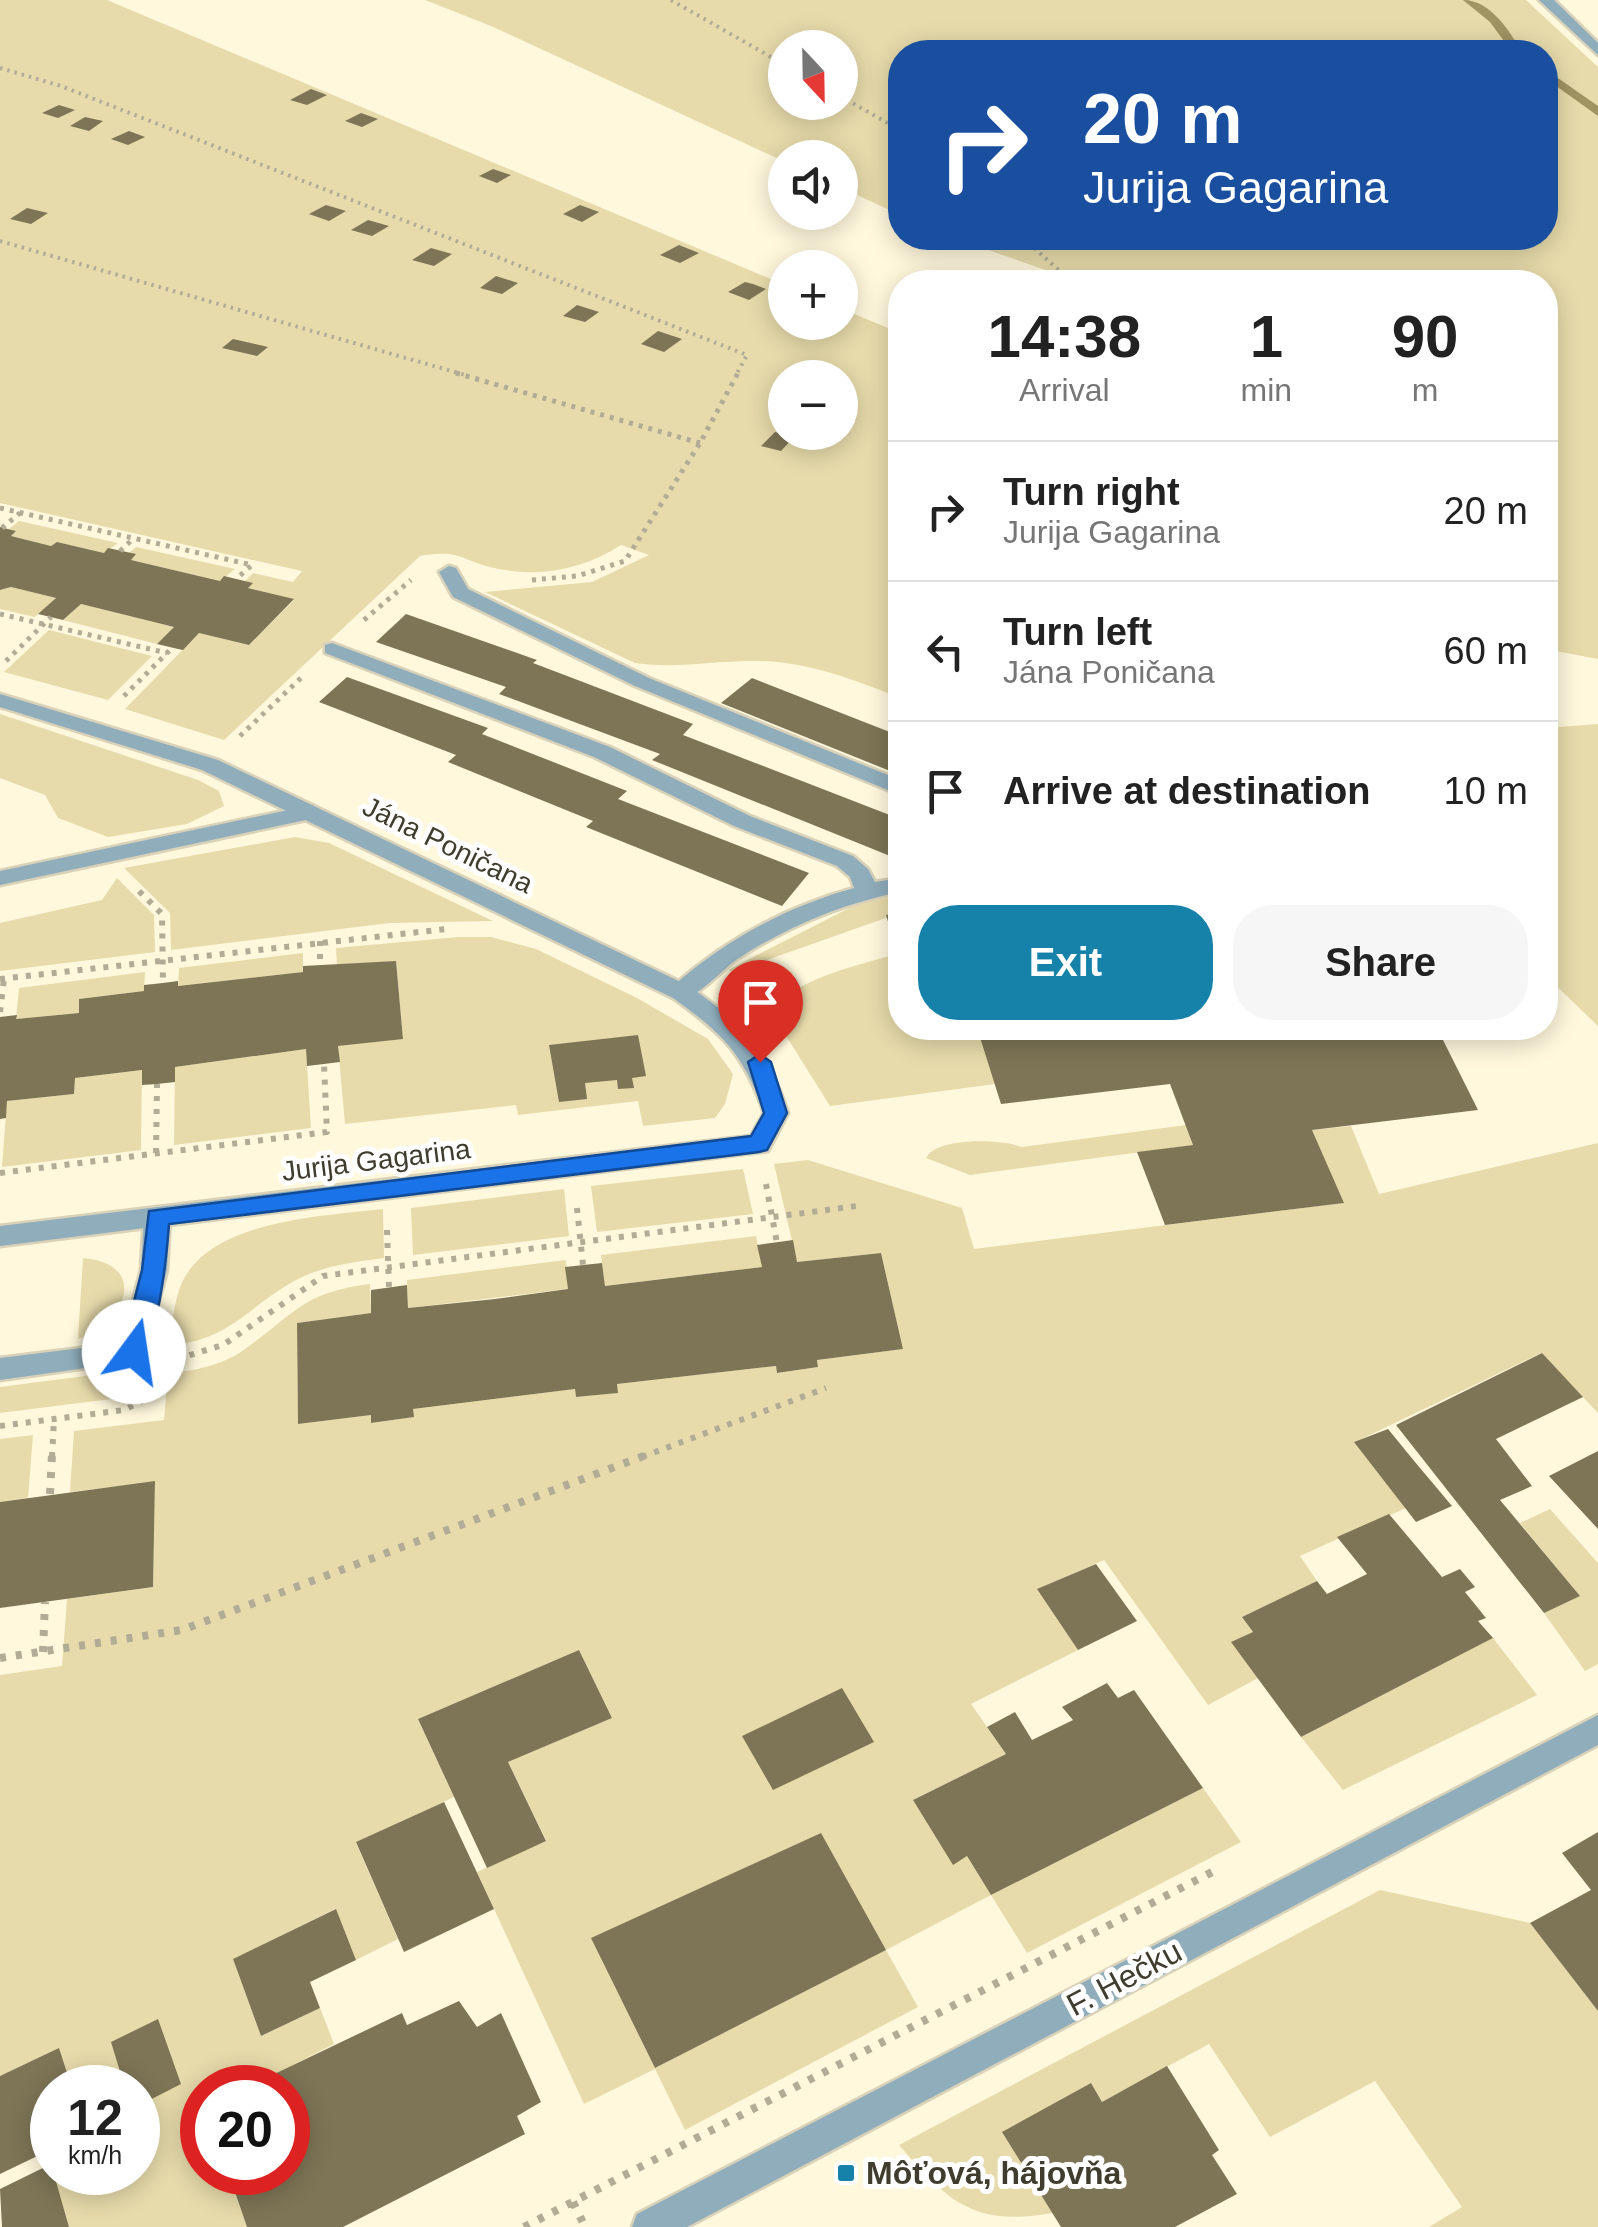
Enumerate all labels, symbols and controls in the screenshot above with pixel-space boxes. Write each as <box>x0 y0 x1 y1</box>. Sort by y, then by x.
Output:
north arrow <box>768 30 858 120</box>
map controls <box>768 30 858 450</box>
icon: right <box>918 80 1048 210</box>
text: 20 m <box>1083 80 1243 158</box>
button: sound <box>768 140 858 230</box>
text: Jurija Gagarina <box>1083 162 1388 213</box>
button: + <box>768 250 858 340</box>
text: 14:38 <box>988 303 1141 370</box>
text: 1 <box>1250 303 1283 370</box>
text: 90 <box>1392 303 1458 370</box>
button: − <box>768 360 858 450</box>
text: Arrival <box>1019 372 1110 408</box>
text: min <box>1241 372 1292 408</box>
text: m <box>1412 372 1438 408</box>
text: Turn right <box>1003 471 1180 513</box>
icon: right <box>918 484 973 539</box>
text: 20 m <box>1444 490 1528 532</box>
text: Jurija Gagarina <box>1003 514 1220 550</box>
text: Turn left <box>1003 611 1152 653</box>
icon: left <box>918 624 973 679</box>
text: 60 m <box>1444 630 1528 672</box>
text: Jána Poničana <box>1003 654 1215 690</box>
icon: arrive <box>918 764 973 819</box>
text: Arrive at destination <box>1003 770 1370 812</box>
text: 10 m <box>1444 770 1528 812</box>
street label: Jána Poničana <box>358 790 538 900</box>
button: Exit <box>918 905 1213 1020</box>
button: Share <box>1233 905 1528 1020</box>
pin <box>718 960 803 1063</box>
icon: arrive <box>733 975 788 1030</box>
street label: Jurija Gagarina <box>280 1133 473 1187</box>
position arrow <box>82 1300 186 1404</box>
street label: F. Hečku <box>1061 1933 1187 2023</box>
speed limit sign: 20 <box>180 2065 310 2195</box>
text: 12 <box>67 2090 123 2146</box>
text: km/h <box>68 2141 122 2169</box>
place label: Môťová, hájovňa <box>866 2155 1122 2191</box>
marker: Môťová, hájovňa <box>835 2162 857 2184</box>

